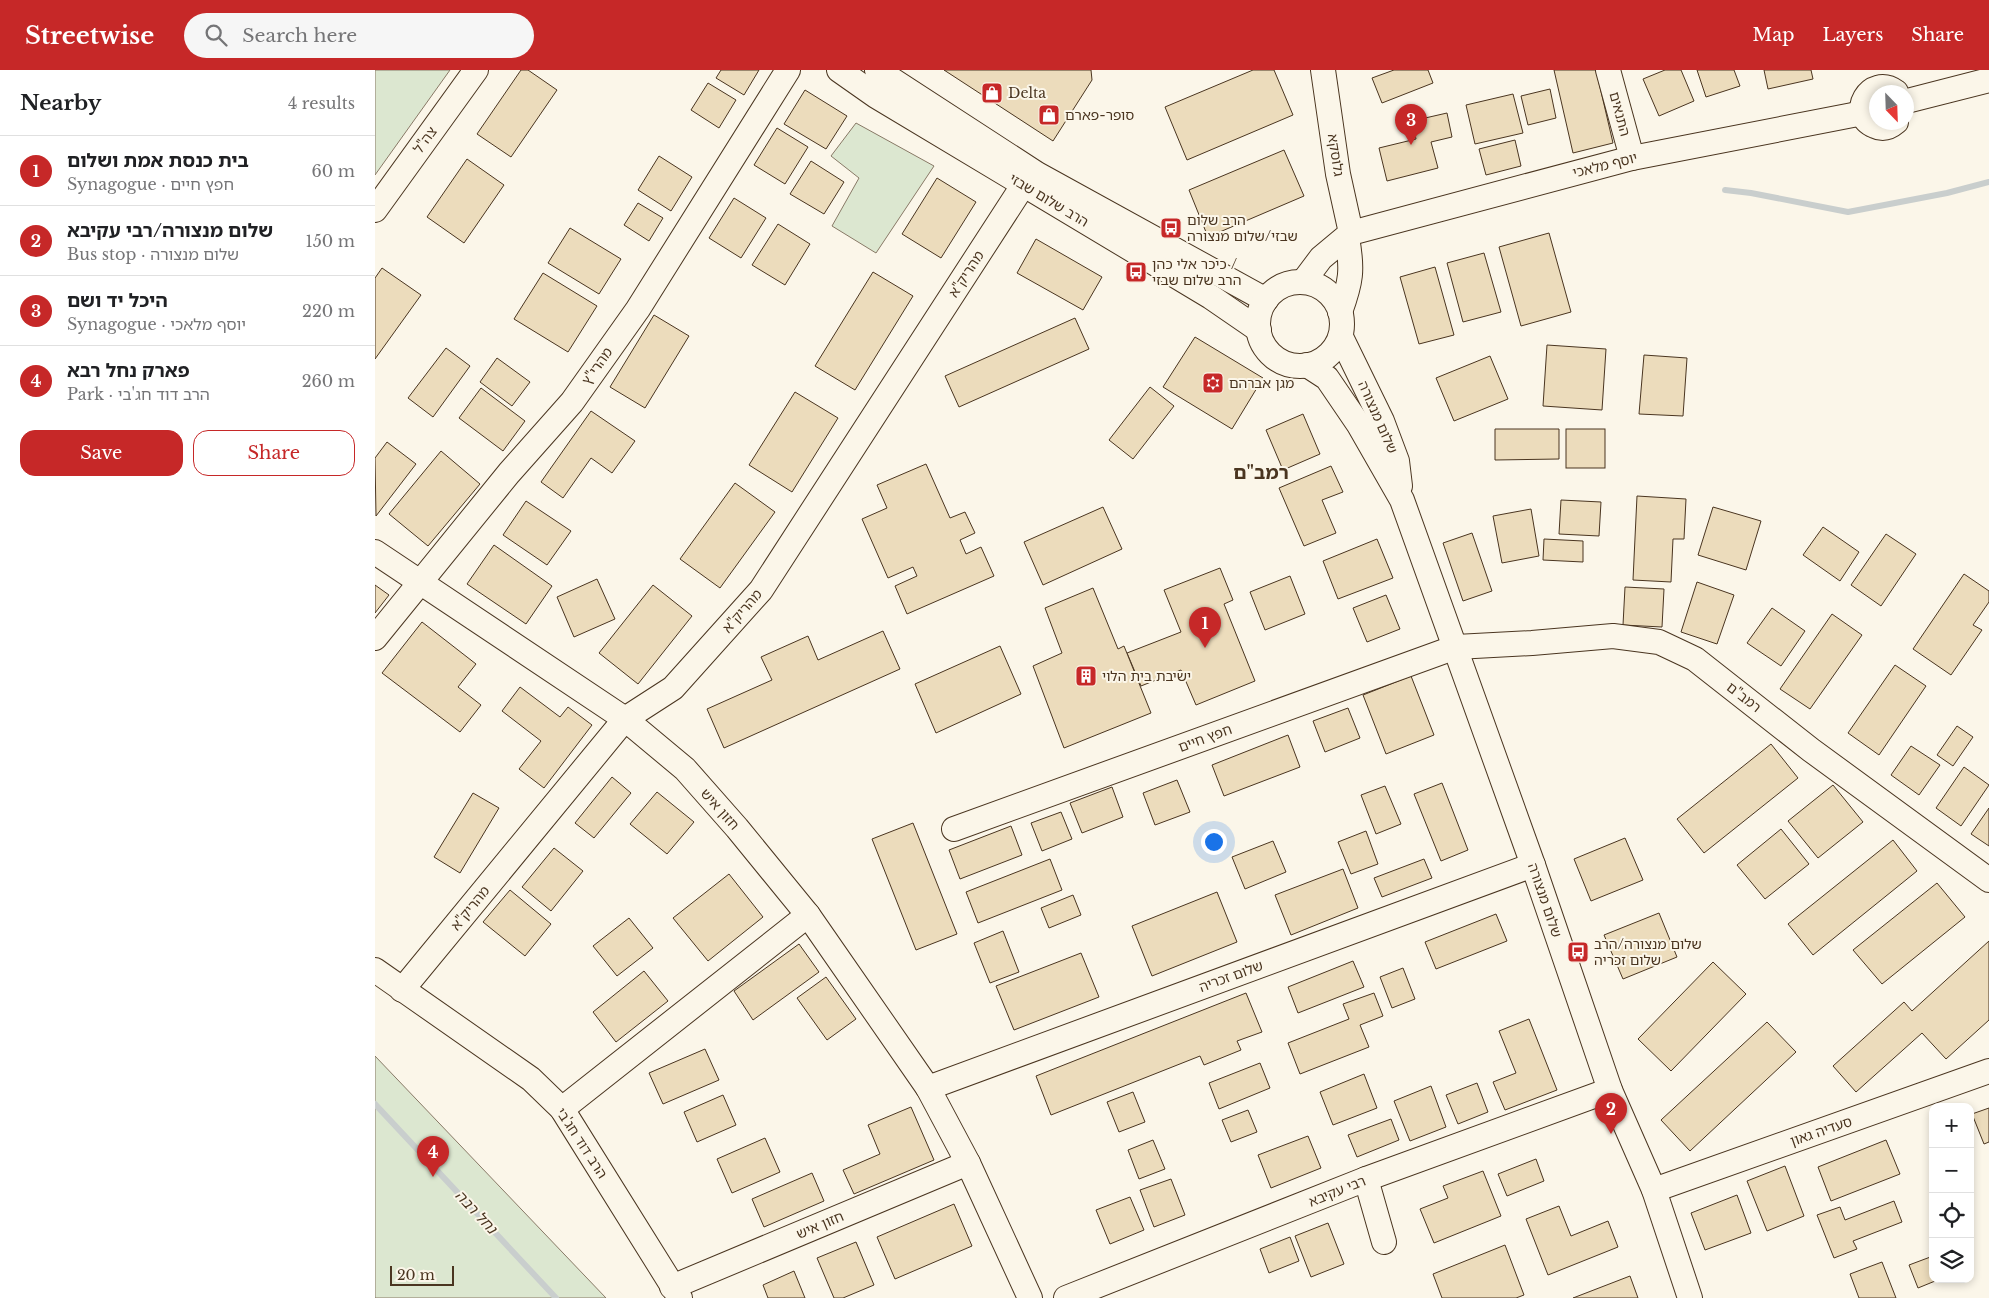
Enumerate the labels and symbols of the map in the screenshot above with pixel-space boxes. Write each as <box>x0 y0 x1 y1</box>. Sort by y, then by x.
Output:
shop icon: Delta <box>980 81 1004 105</box>
place label: Delta <box>1008 84 1046 102</box>
north arrow <box>1869 85 1914 130</box>
street label: התנאים <box>1605 90 1635 138</box>
shop icon: סופר-פארם <box>1037 103 1061 127</box>
pin: 3 <box>1395 104 1427 145</box>
place label: סופר-פארם <box>1065 106 1134 124</box>
street label: צה"ל <box>409 123 441 157</box>
street label: גלוסקא <box>1324 132 1348 178</box>
street label: יוסף מלאכי <box>1571 148 1639 182</box>
street label: הרב שלום שבזי <box>1006 169 1092 231</box>
place label: הרב שלום שבזי/שלום מנצורה <box>1187 211 1298 245</box>
bus stop icon: הרב שלום שבזי/שלום מנצורה <box>1159 216 1183 240</box>
street label: מהריק"א <box>944 247 988 301</box>
place label: כיכר אלי כהן / הרב שלום שבזי <box>1152 255 1241 289</box>
bus stop icon: כיכר אלי כהן / הרב שלום שבזי <box>1124 260 1148 284</box>
street label: מהרי"ץ <box>578 344 616 388</box>
synagogue icon: מגן אברהם <box>1201 371 1225 395</box>
place label: מגן אברהם <box>1229 374 1294 392</box>
street label: שלום מנצורה <box>1354 378 1402 456</box>
district label: רמב"ם <box>1233 461 1289 484</box>
street label: מהריק"א <box>718 585 766 637</box>
pin: 1 <box>1189 607 1221 648</box>
building icon: ישיבת בית הלוי <box>1074 664 1098 688</box>
place label: ישיבת בית הלוי <box>1102 667 1191 685</box>
street label: רמב"ם <box>1723 678 1765 716</box>
street label: חפץ חיים <box>1176 720 1234 756</box>
street label: חזון איש <box>697 785 743 833</box>
your location <box>1201 829 1227 855</box>
street label: שלום מנצורה <box>1524 860 1566 940</box>
street label: מהריק"א <box>447 882 493 934</box>
place label: שלום מנצורה/הרב שלום זכריה <box>1594 935 1702 969</box>
bus stop icon: שלום מנצורה/הרב שלום זכריה <box>1566 940 1590 964</box>
street label: שלום זכריה <box>1196 956 1266 996</box>
pin: 2 <box>1595 1093 1627 1134</box>
street label: הרב דוד חג'בי <box>552 1104 612 1182</box>
street label: סעדיה גאון <box>1788 1112 1854 1150</box>
pin: 4 <box>417 1136 449 1177</box>
street label: רבי עקיבא <box>1306 1171 1368 1211</box>
water label: נחל רבה <box>451 1186 502 1238</box>
street label: חזון איש <box>794 1207 846 1243</box>
scale bar <box>390 1263 454 1286</box>

